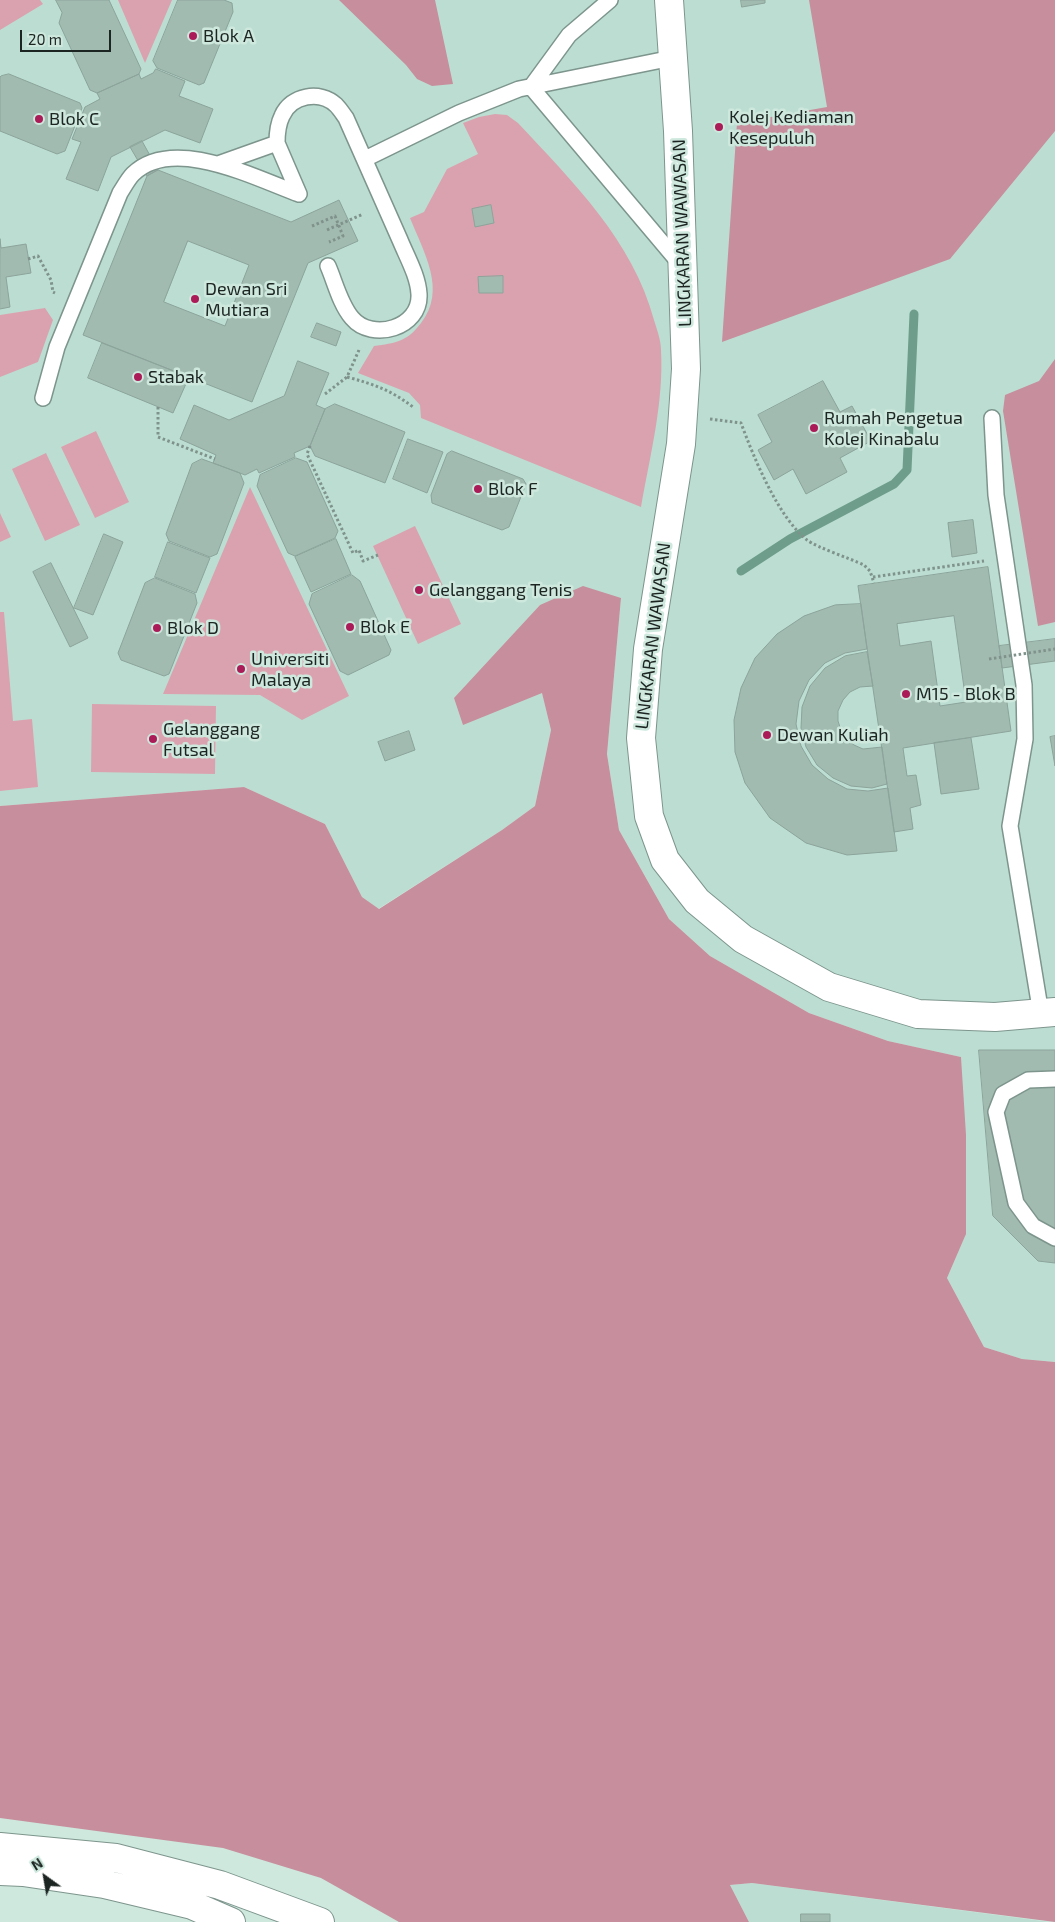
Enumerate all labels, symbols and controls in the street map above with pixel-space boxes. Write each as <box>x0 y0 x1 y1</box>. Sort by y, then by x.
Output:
scale bar <box>22 20 114 52</box>
place label: Blok A <box>203 25 254 47</box>
text: 20 m <box>28 30 62 48</box>
marker: Blok A <box>187 30 199 42</box>
place label: Kolej Kediaman Kesepuluh <box>729 106 854 148</box>
place label: Blok C <box>49 108 99 130</box>
marker: Blok C <box>33 113 45 125</box>
marker: Kolej Kediaman Kesepuluh <box>713 121 725 133</box>
street label: LINGKARAN WAWASAN <box>668 139 696 327</box>
place label: Dewan Sri Mutiara <box>205 278 288 320</box>
marker: Dewan Sri Mutiara <box>189 293 201 305</box>
place label: Stabak <box>148 366 204 388</box>
marker: Stabak <box>132 371 144 383</box>
place label: Rumah Pengetua Kolej Kinabalu <box>824 407 963 449</box>
marker: Rumah Pengetua Kolej Kinabalu <box>808 422 820 434</box>
place label: Blok F <box>488 478 538 500</box>
marker: Blok F <box>472 483 484 495</box>
street label: LINGKARAN WAWASAN <box>631 541 675 731</box>
place label: Gelanggang Tenis <box>429 579 572 601</box>
marker: Gelanggang Tenis <box>413 584 425 596</box>
place label: Blok E <box>360 616 410 638</box>
place label: Blok D <box>167 617 219 639</box>
marker: Blok E <box>344 621 356 633</box>
marker: Blok D <box>151 622 163 634</box>
place label: Universiti Malaya <box>251 648 329 691</box>
marker: Universiti Malaya <box>235 663 247 675</box>
place label: M15 - Blok B <box>916 683 1016 705</box>
marker: M15 - Blok B <box>900 688 912 700</box>
place label: Gelanggang Futsal <box>163 718 260 761</box>
place label: Dewan Kuliah <box>777 724 889 746</box>
marker: Dewan Kuliah <box>761 729 773 741</box>
marker: Gelanggang Futsal <box>147 733 159 745</box>
north arrow <box>20 1852 70 1902</box>
text: N <box>28 1854 46 1874</box>

